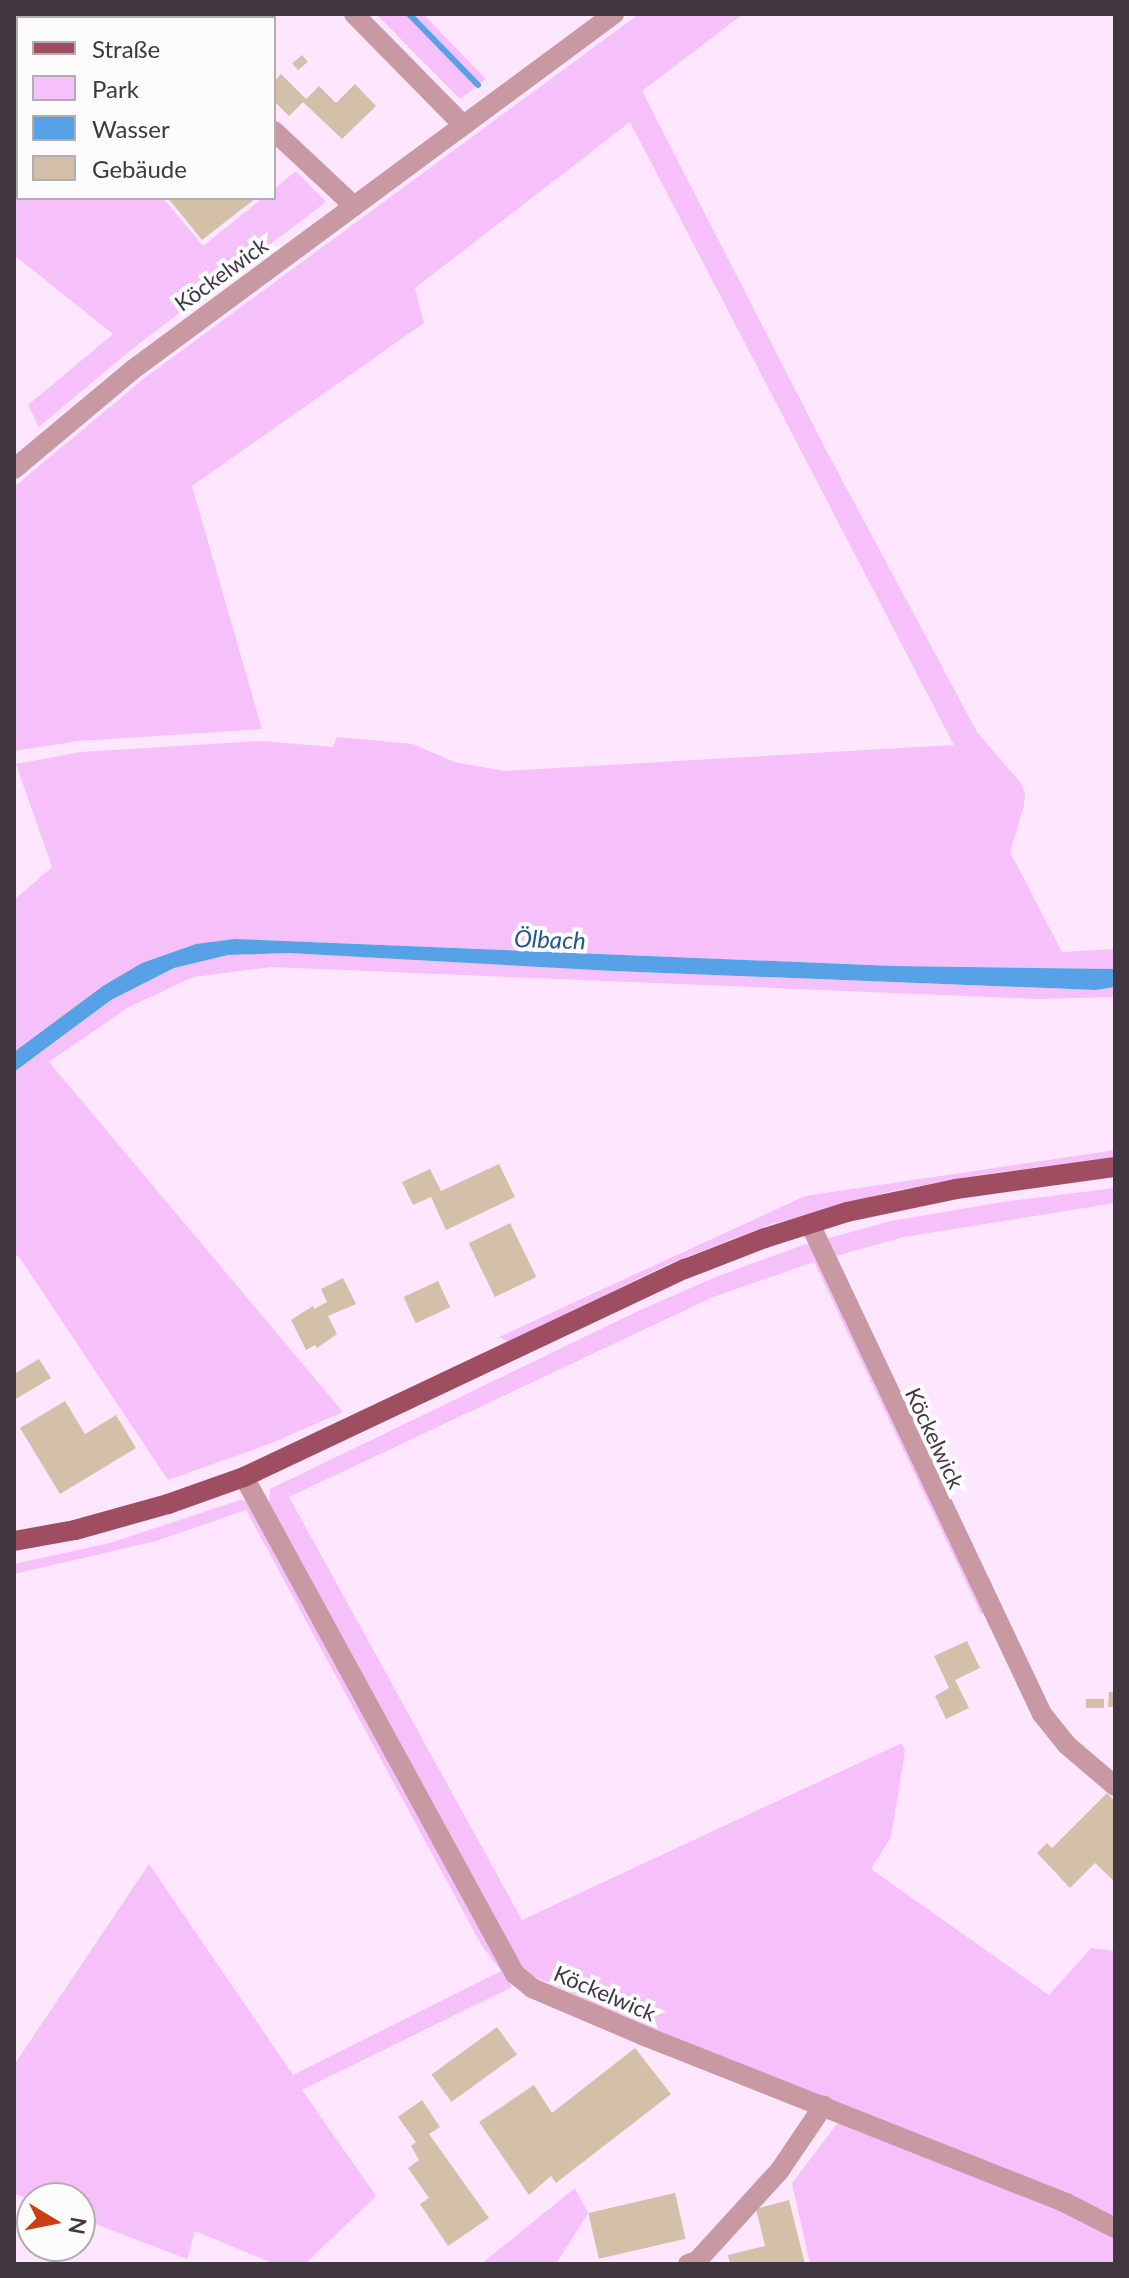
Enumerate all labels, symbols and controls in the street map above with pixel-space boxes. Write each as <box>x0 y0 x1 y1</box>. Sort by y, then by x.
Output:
legend <box>16 16 276 200</box>
text: Straße <box>92 34 160 63</box>
text: Park <box>92 74 139 103</box>
text: Wasser <box>92 114 170 143</box>
text: Gebäude <box>92 154 187 183</box>
street label: Köckelwick <box>169 231 273 317</box>
water label: Ölbach <box>514 923 586 955</box>
street label: Köckelwick <box>900 1383 970 1493</box>
street label: Köckelwick <box>550 1960 660 2026</box>
north arrow <box>16 2182 96 2262</box>
text: N <box>63 2215 93 2237</box>

